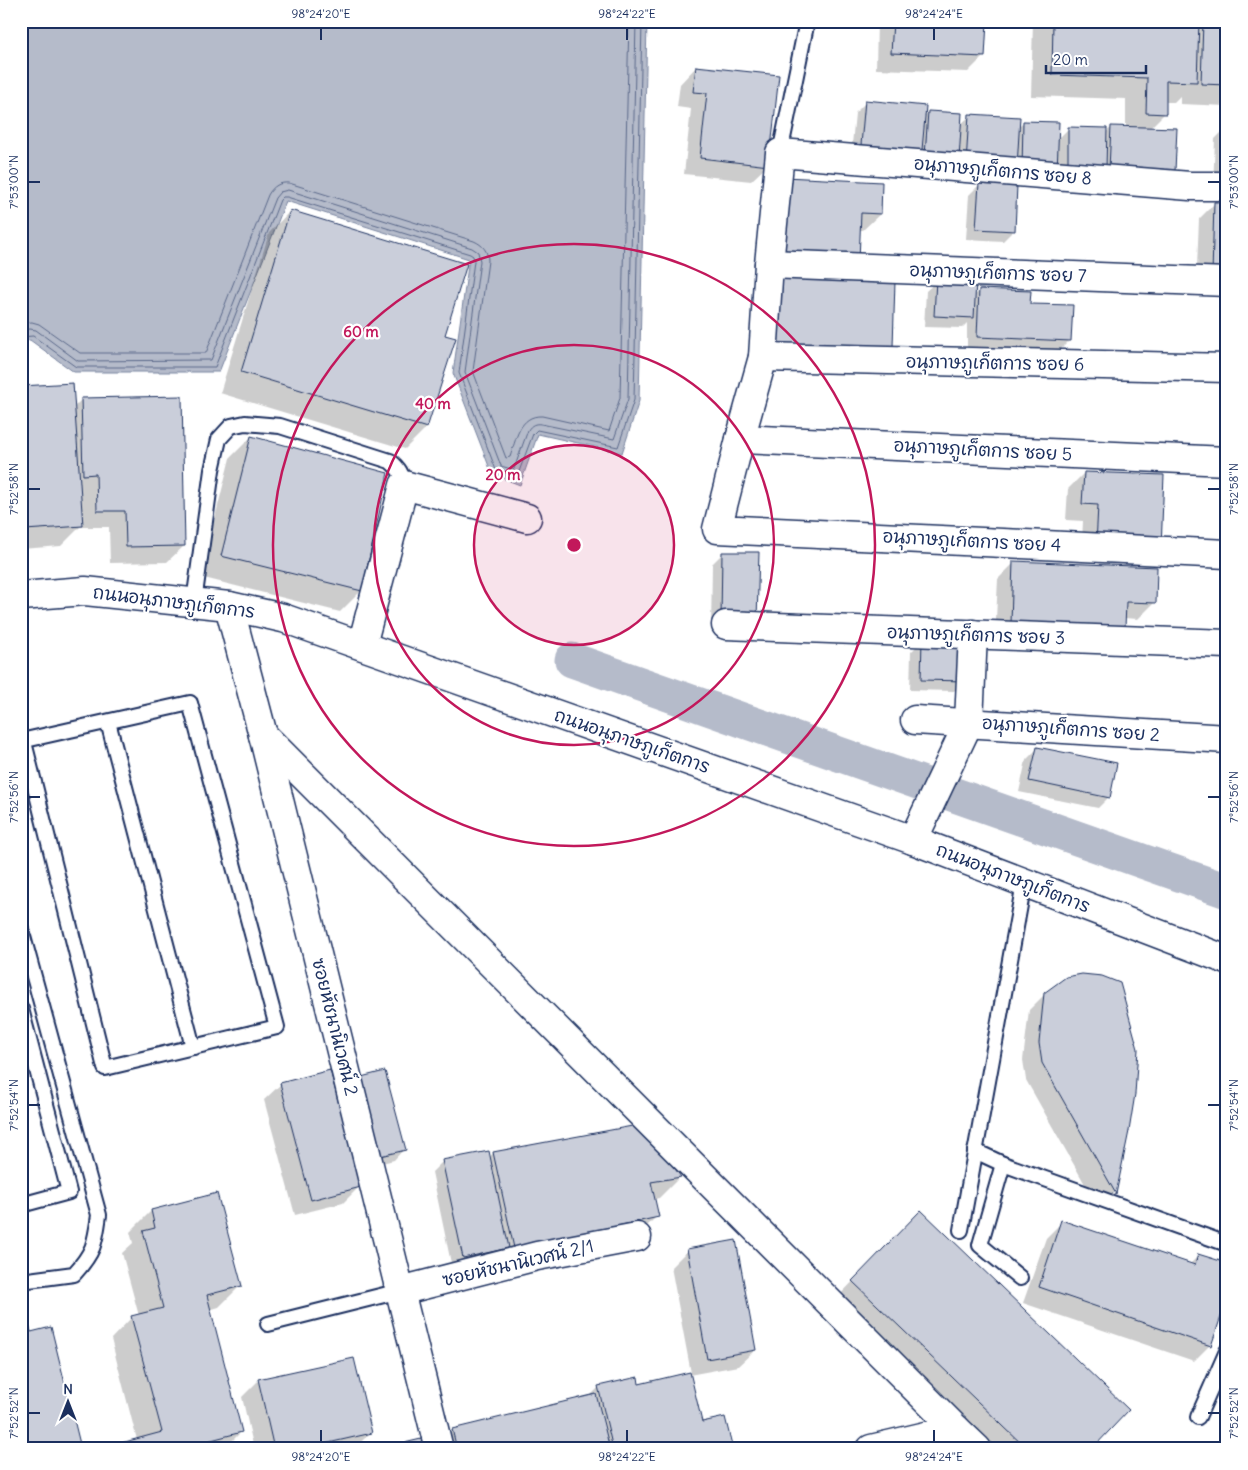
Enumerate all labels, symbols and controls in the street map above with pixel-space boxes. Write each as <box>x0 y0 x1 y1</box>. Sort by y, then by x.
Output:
text: 98°24'20"E <box>291 6 351 21</box>
text: 98°24'22"E <box>598 6 656 21</box>
text: 98°24'24"E <box>905 6 963 21</box>
scale bar <box>1046 42 1146 74</box>
text: 20 m <box>1053 50 1088 69</box>
street label: อนุภาษภูเก็ตการ ซอย 8 <box>913 150 1093 193</box>
text: 7°53'00"N <box>6 155 21 209</box>
text: 7°53'00"N <box>1226 155 1241 209</box>
street label: อนุภาษภูเก็ตการ ซอย 7 <box>909 257 1087 290</box>
text: 60 m <box>343 322 379 341</box>
street label: อนุภาษภูเก็ตการ ซอย 6 <box>906 348 1084 379</box>
text: 40 m <box>415 394 451 413</box>
street label: อนุภาษภูเก็ตการ ซอย 5 <box>893 432 1073 469</box>
text: 7°52'58"N <box>6 463 21 515</box>
text: 7°52'58"N <box>1226 463 1241 515</box>
text: 20 m <box>486 465 520 484</box>
street label: อนุภาษภูเก็ตการ ซอย 4 <box>882 523 1062 560</box>
centre of rings <box>565 536 583 554</box>
street label: ถนนอนุภาษภูเก็ตการ <box>91 579 257 626</box>
street label: อนุภาษภูเก็ตการ ซอย 3 <box>886 619 1066 652</box>
street label: ถนนอนุภาษภูเก็ตการ <box>550 702 713 781</box>
street label: อนุภาษภูเก็ตการ ซอย 2 <box>981 710 1161 749</box>
text: 7°52'56"N <box>6 771 21 823</box>
text: 7°52'56"N <box>1226 771 1241 823</box>
street label: ถนนอนุภาษภูเก็ตการ <box>932 837 1094 920</box>
street label: ซอยหัชนานิเวศน์ 2 <box>307 955 365 1098</box>
text: 7°52'54"N <box>6 1079 21 1131</box>
text: 7°52'54"N <box>1226 1079 1241 1131</box>
street label: ซอยหัชนานิเวศน์ 2/1 <box>440 1233 596 1291</box>
north arrow <box>42 1378 92 1428</box>
text: N <box>63 1380 73 1398</box>
text: 7°52'52"N <box>6 1387 21 1439</box>
text: 7°52'52"N <box>1226 1387 1241 1439</box>
text: 98°24'20"E <box>291 1449 351 1464</box>
text: 98°24'22"E <box>598 1449 656 1464</box>
text: 98°24'24"E <box>905 1449 963 1464</box>

